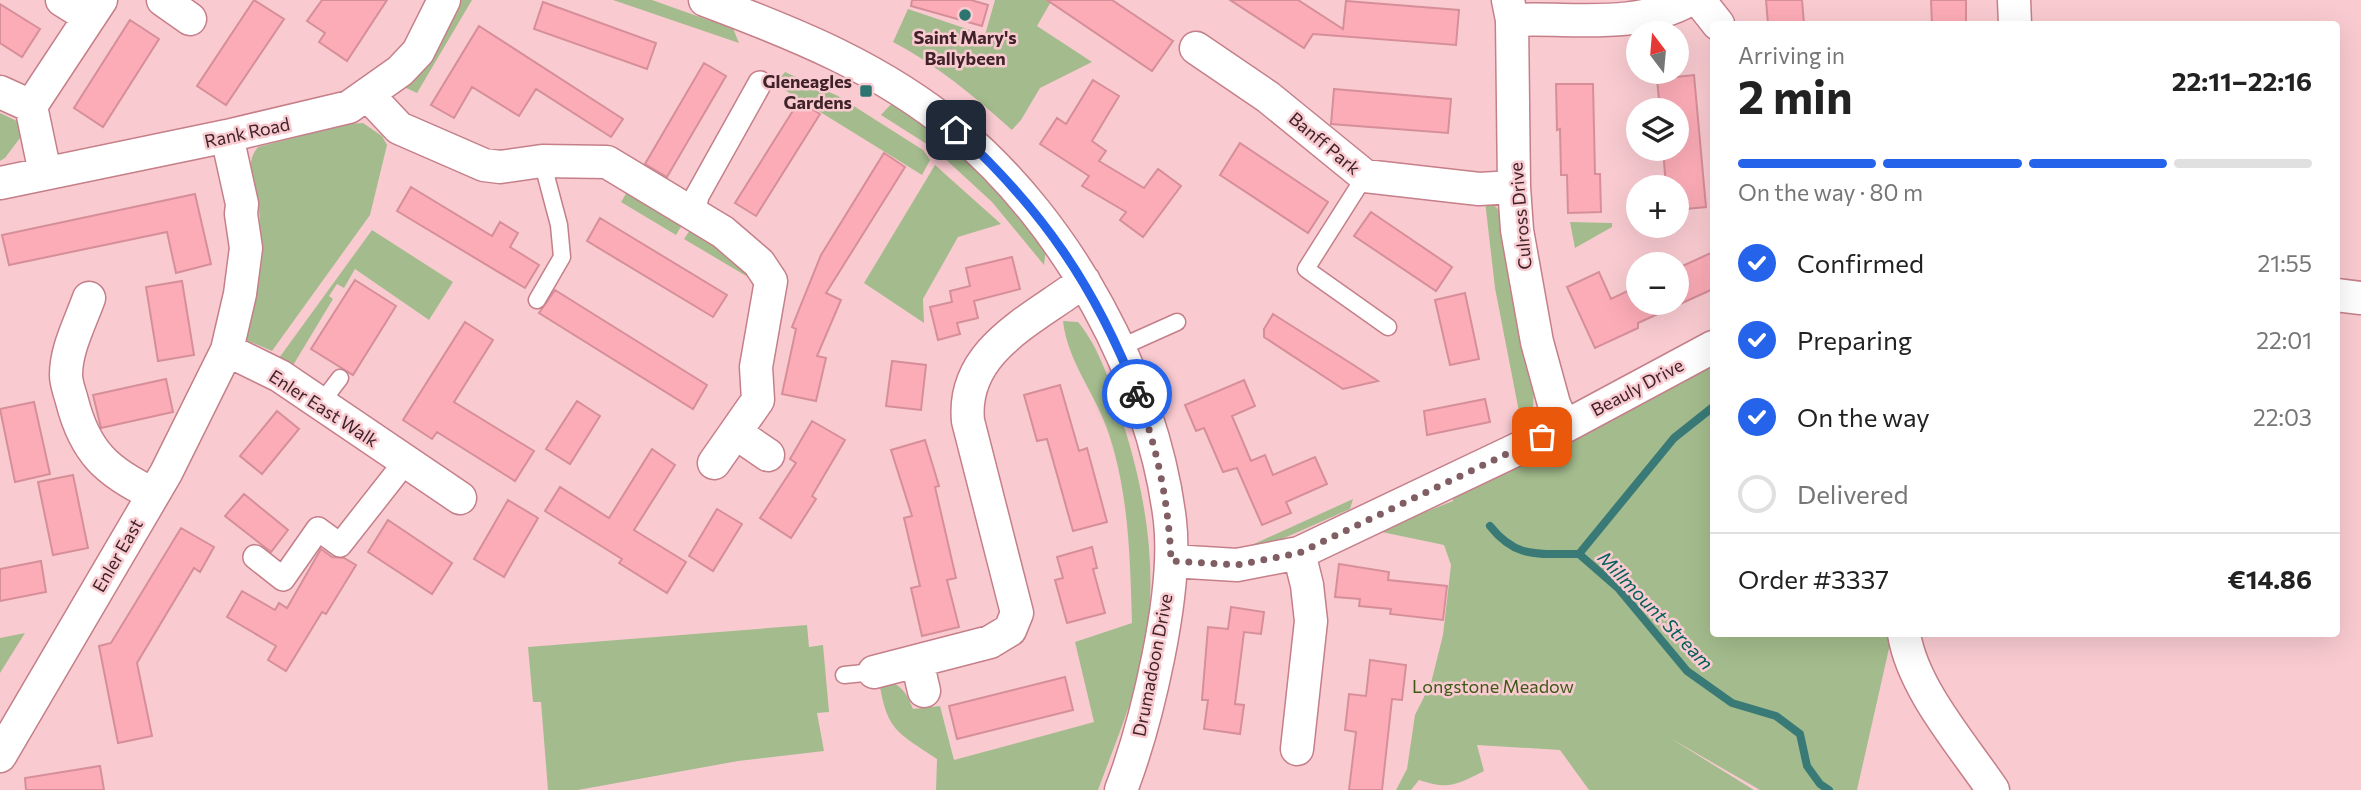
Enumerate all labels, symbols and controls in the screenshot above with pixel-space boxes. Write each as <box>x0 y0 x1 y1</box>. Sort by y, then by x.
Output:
marker: Saint Mary's Ballybeen <box>957 7 973 23</box>
north arrow <box>1626 21 1689 84</box>
map controls <box>1626 21 1689 315</box>
place label: Saint Mary's Ballybeen <box>913 26 1017 69</box>
text: Arriving in <box>1738 41 1845 69</box>
text: 22:11–22:16 <box>2172 65 2312 96</box>
text: 2 min <box>1738 67 1853 123</box>
place label: Gleneagles Gardens <box>762 70 852 113</box>
marker: Gleneagles Gardens <box>858 83 874 99</box>
button: layers <box>1626 98 1689 161</box>
pin <box>926 100 986 160</box>
street label: Banff Park <box>1285 107 1365 179</box>
icon: home <box>937 111 975 149</box>
street label: Rank Road <box>202 112 292 152</box>
street label: Culross Drive <box>1504 161 1536 271</box>
button: + <box>1626 175 1689 238</box>
text: On the way · 80 m <box>1738 178 1923 206</box>
icon: check <box>1738 244 1776 282</box>
text: Confirmed <box>1797 247 1924 278</box>
text: 21:55 <box>2258 249 2312 277</box>
button: − <box>1626 252 1689 315</box>
icon: check <box>1738 321 1776 359</box>
text: Preparing <box>1797 324 1912 355</box>
text: 22:01 <box>2256 326 2312 354</box>
street label: Beauly Drive <box>1587 353 1687 421</box>
courier <box>1102 359 1172 429</box>
street label: Enler East Walk <box>265 364 383 452</box>
icon: bike <box>1118 375 1156 413</box>
icon: check <box>1738 398 1776 436</box>
text: On the way <box>1797 401 1930 432</box>
text: 22:03 <box>2253 403 2312 431</box>
pin <box>1512 407 1572 467</box>
icon: bag <box>1523 418 1561 456</box>
text: Delivered <box>1797 478 1908 509</box>
street label: Enler East <box>87 514 147 596</box>
water label: Millmount Stream <box>1593 546 1719 674</box>
text: Order #3337 <box>1738 563 1889 594</box>
text: €14.86 <box>2227 563 2312 594</box>
street label: Drumadoon Drive <box>1127 592 1177 738</box>
park label: Longstone Meadow <box>1412 675 1574 697</box>

